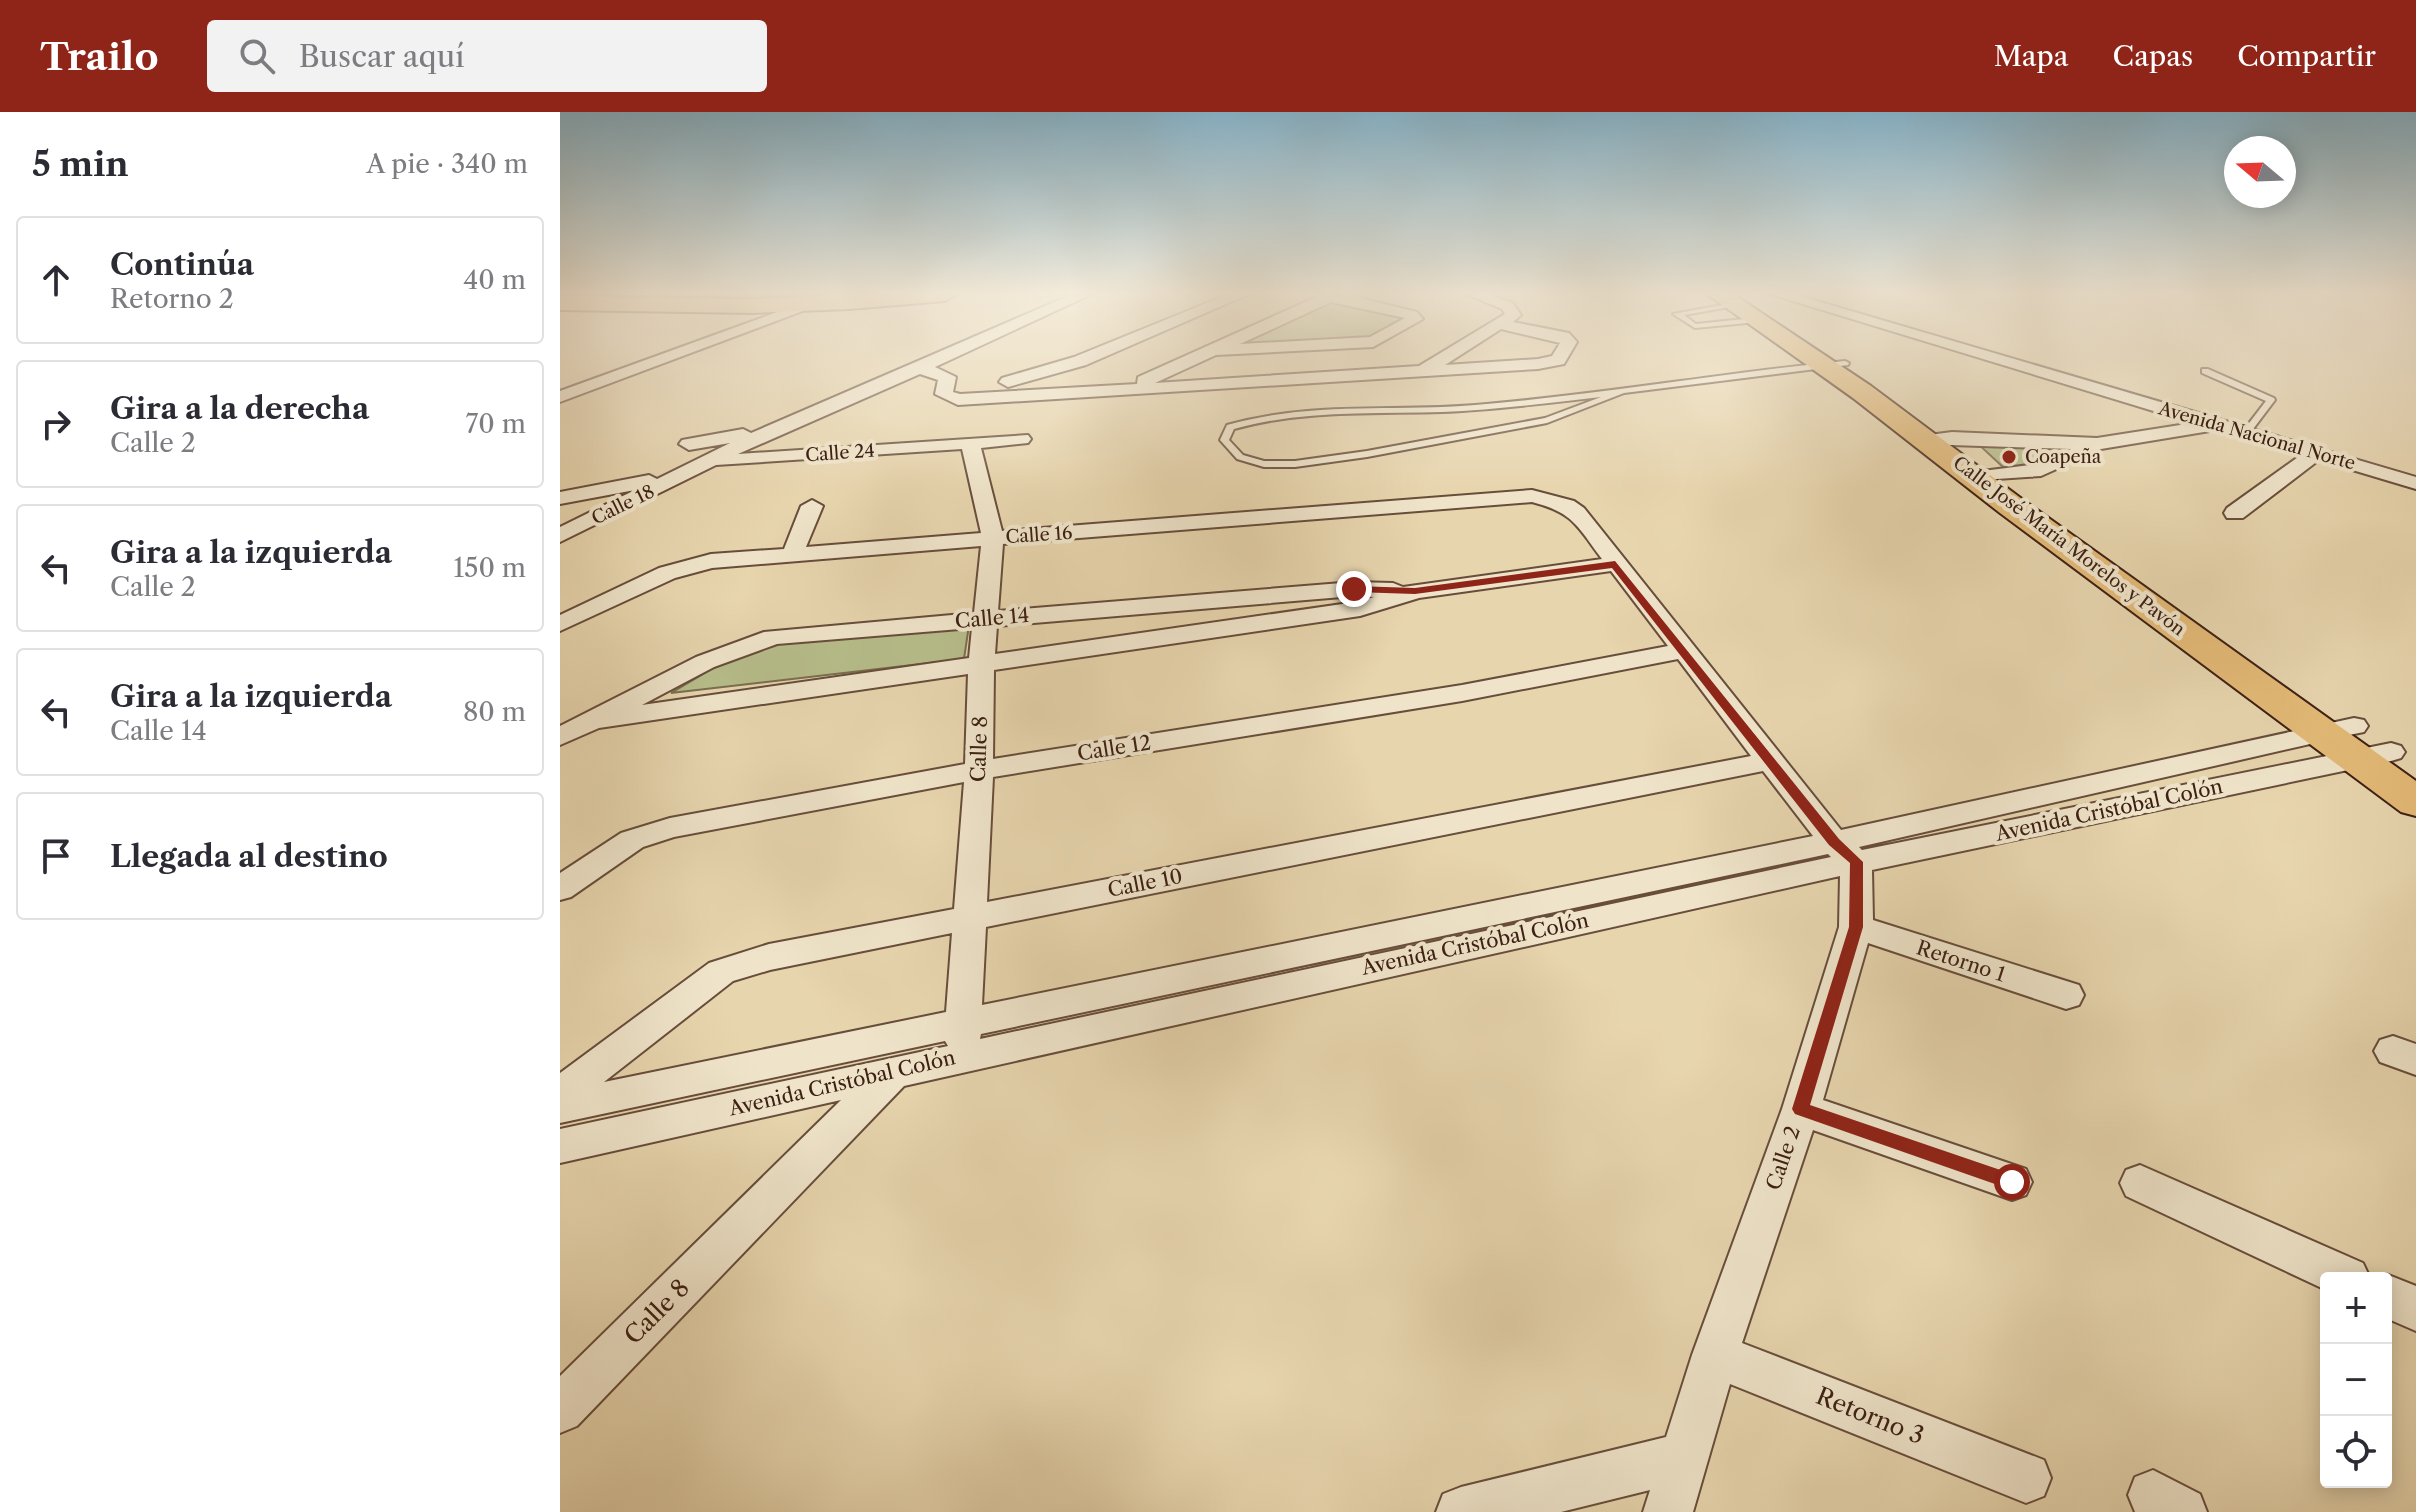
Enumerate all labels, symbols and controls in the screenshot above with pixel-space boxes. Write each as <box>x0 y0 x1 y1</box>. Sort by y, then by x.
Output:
search box <box>207 20 767 92</box>
text: Trailo <box>40 33 159 80</box>
icon: search <box>235 34 279 78</box>
text: Buscar aquí <box>299 38 464 75</box>
text: Mapa <box>1994 39 2069 73</box>
text: Capas <box>2113 39 2193 73</box>
text: Compartir <box>2237 39 2376 73</box>
north arrow <box>2224 136 2296 208</box>
text: 5 min <box>32 143 129 185</box>
text: A pie · 340 m <box>366 148 528 180</box>
text: Continúa <box>110 246 254 283</box>
icon: ahead <box>34 258 78 302</box>
text: 40 m <box>463 264 526 296</box>
text: Retorno 2 <box>110 283 234 315</box>
text: Gira a la derecha <box>110 390 369 427</box>
street label: Avenida Nacional Norte <box>2155 397 2358 475</box>
icon: right <box>34 402 78 446</box>
text: 70 m <box>466 408 526 440</box>
text: Calle 2 <box>110 427 196 459</box>
street label: Calle 24 <box>804 440 876 466</box>
place label: Coapeña <box>2025 446 2102 468</box>
marker: Coapeña <box>2000 448 2018 466</box>
street label: Calle José María Morelos y Pavón <box>1949 452 2189 640</box>
street label: Calle 18 <box>588 480 658 530</box>
street label: Calle 16 <box>1005 522 1073 548</box>
text: Gira a la izquierda <box>110 534 392 571</box>
icon: left <box>34 546 78 590</box>
text: 150 m <box>453 552 526 584</box>
text: Calle 2 <box>110 571 196 603</box>
route end <box>1336 571 1372 607</box>
street label: Calle 14 <box>954 603 1030 633</box>
text: Gira a la izquierda <box>110 678 392 715</box>
icon: left <box>34 690 78 734</box>
text: 80 m <box>463 696 526 728</box>
text: Calle 14 <box>110 715 207 747</box>
street label: Calle 8 <box>966 715 992 783</box>
street label: Calle 12 <box>1075 730 1153 766</box>
street label: Avenida Cristóbal Colón <box>1992 774 2225 846</box>
icon: arrive <box>34 834 78 878</box>
text: Llegada al destino <box>110 838 388 875</box>
street label: Calle 10 <box>1106 864 1184 902</box>
street label: Avenida Cristóbal Colón <box>1358 908 1591 980</box>
street label: Retorno 1 <box>1914 935 2009 987</box>
street label: Avenida Cristóbal Colón <box>725 1045 958 1121</box>
street label: Calle 2 <box>1761 1123 1805 1193</box>
route start <box>1994 1164 2030 1200</box>
map controls <box>2320 1272 2392 1488</box>
button: + <box>2320 1272 2392 1344</box>
street label: Calle 8 <box>618 1273 695 1350</box>
button: − <box>2320 1344 2392 1416</box>
street label: Retorno 3 <box>1812 1381 1928 1450</box>
button: locate <box>2320 1416 2392 1488</box>

